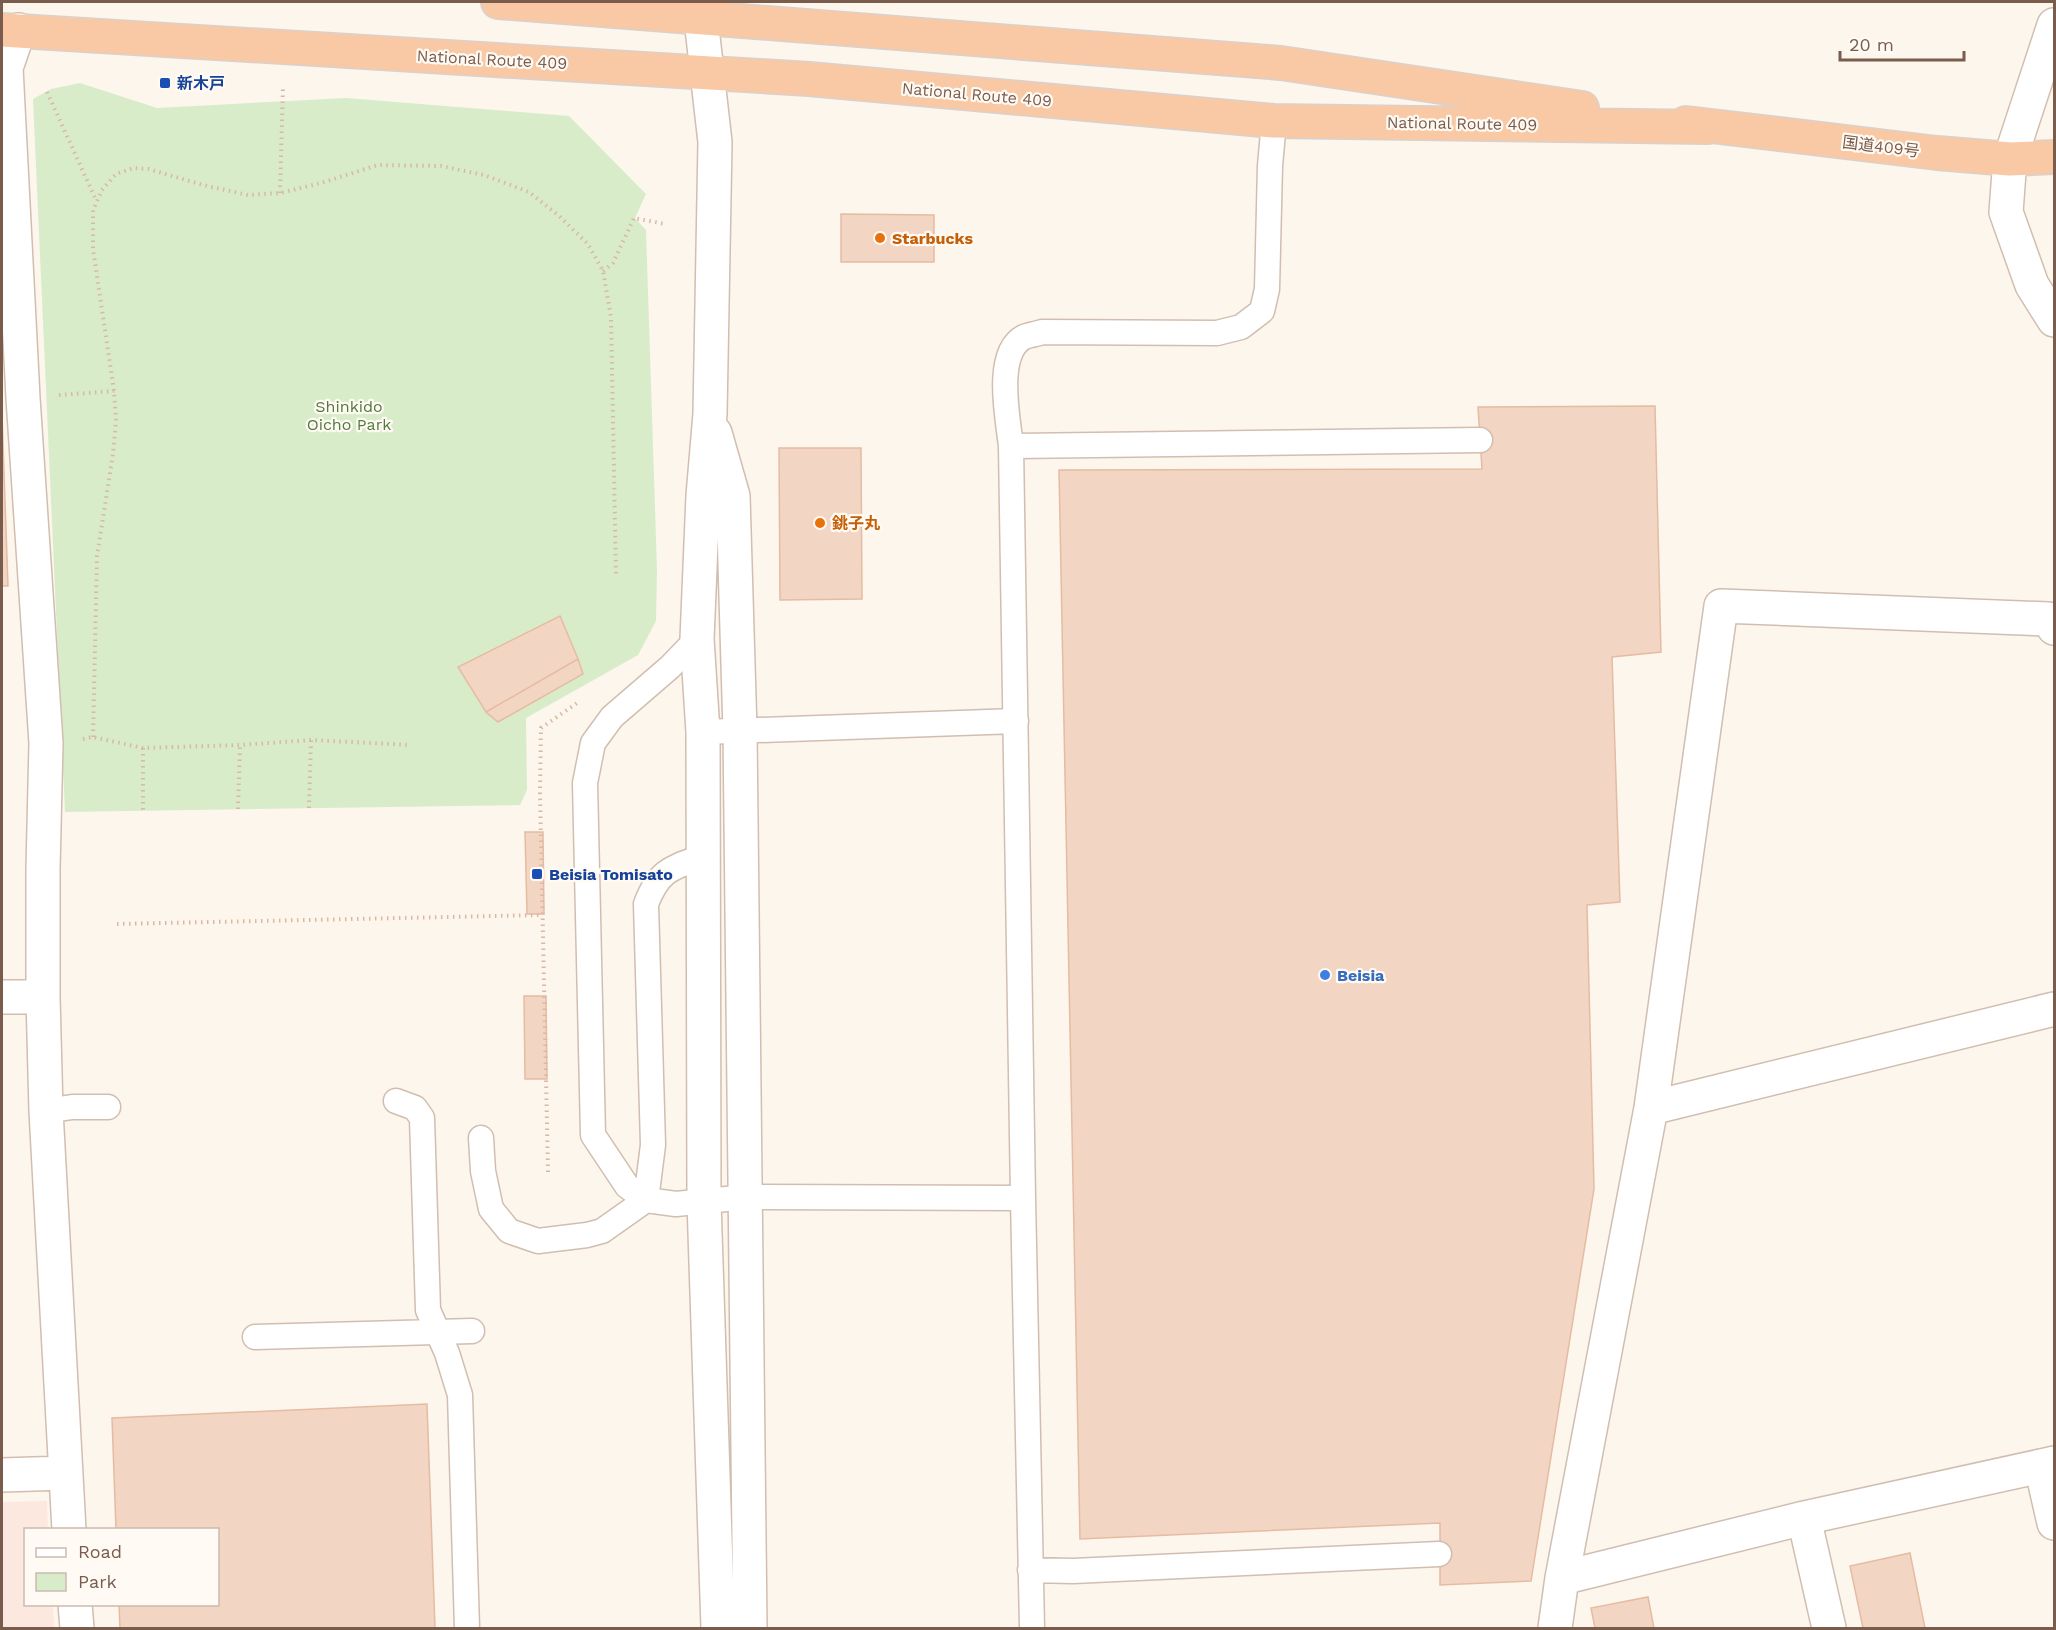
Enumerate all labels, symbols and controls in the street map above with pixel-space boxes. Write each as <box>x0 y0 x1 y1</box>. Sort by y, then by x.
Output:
scale bar <box>1840 24 1964 62</box>
text: 20 m <box>1849 34 1894 55</box>
street label: National Route 409 <box>416 46 568 73</box>
place label: 新木戸 <box>177 74 225 93</box>
marker: 新木戸 <box>158 76 172 90</box>
street label: National Route 409 <box>901 78 1053 111</box>
street label: National Route 409 <box>1387 113 1537 134</box>
street label: 国道409号 <box>1841 132 1921 161</box>
place label: Starbucks <box>892 229 973 248</box>
marker: Starbucks <box>873 231 887 245</box>
park label: Shinkido Oicho Park <box>307 397 391 434</box>
place label: 銚子丸 <box>832 514 880 533</box>
marker: 銚子丸 <box>813 516 827 530</box>
place label: Beisia Tomisato <box>549 865 673 884</box>
marker: Beisia Tomisato <box>530 867 544 881</box>
place label: Beisia <box>1337 966 1385 985</box>
marker: Beisia <box>1318 968 1332 982</box>
legend <box>24 1528 219 1606</box>
text: Road <box>78 1541 122 1562</box>
text: Park <box>78 1571 117 1592</box>

